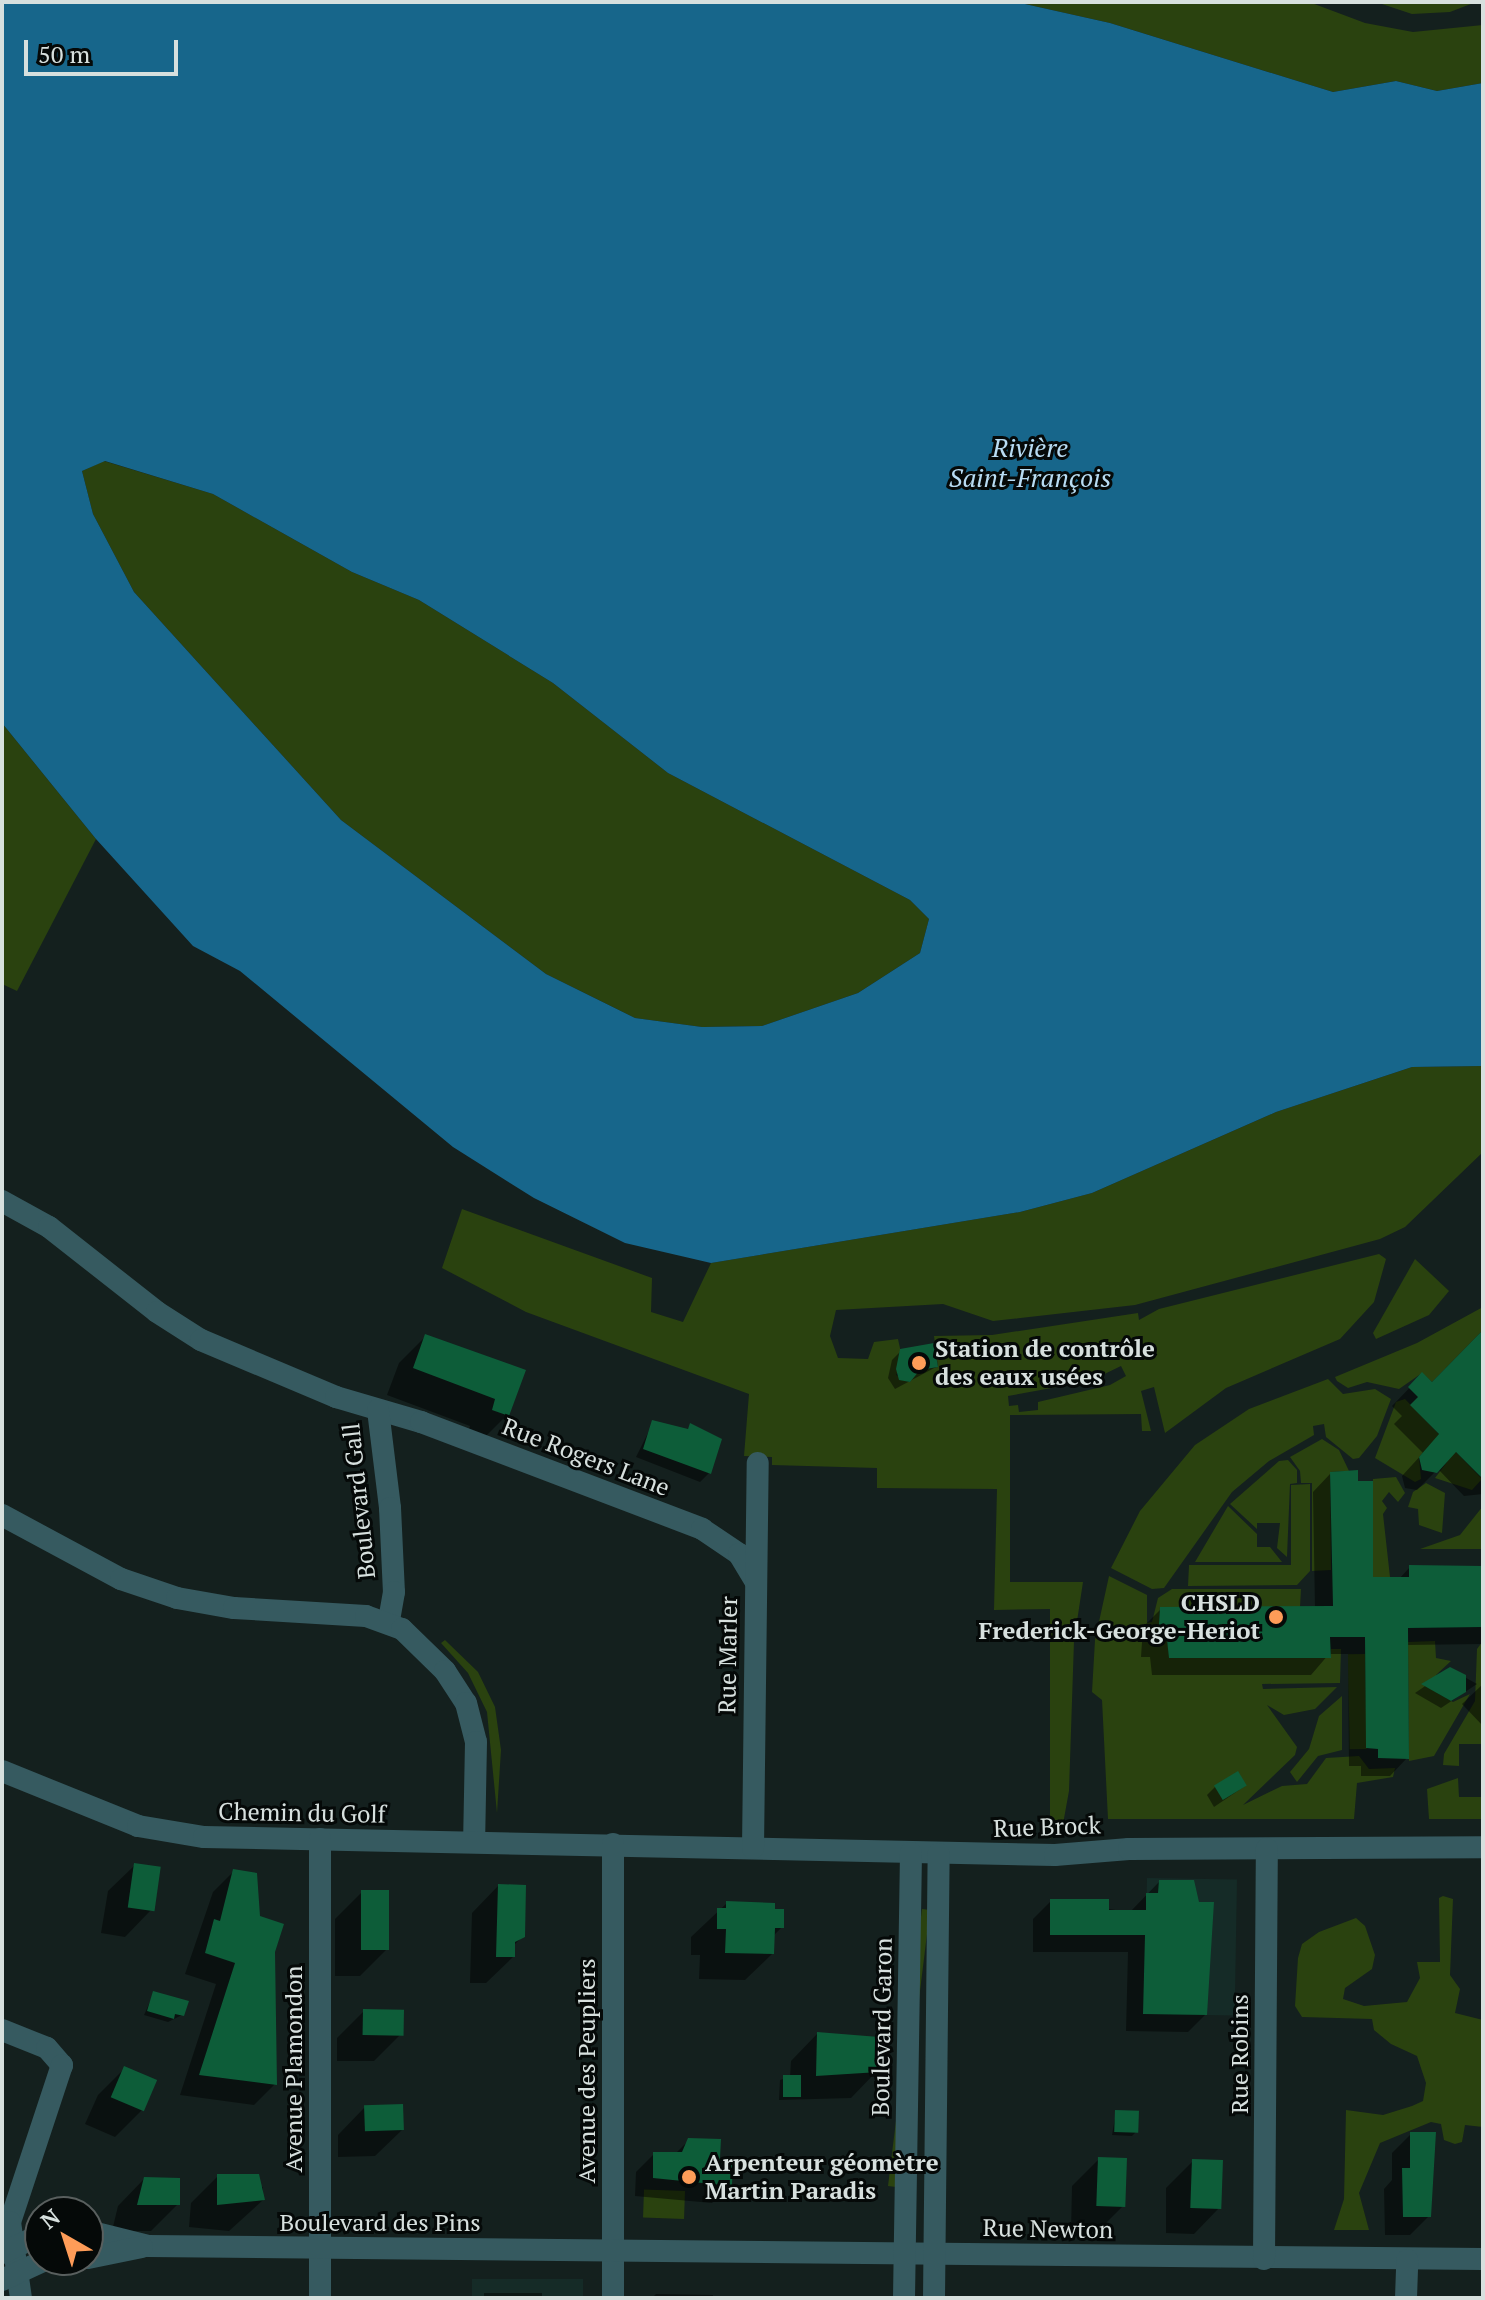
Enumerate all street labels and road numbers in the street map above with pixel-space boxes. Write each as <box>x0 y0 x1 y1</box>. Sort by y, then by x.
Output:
street label: Rue Rogers Lane <box>498 1412 674 1502</box>
street label: Boulevard Gall <box>337 1422 381 1580</box>
street label: Rue Marler <box>713 1596 743 1714</box>
street label: Chemin du Golf <box>218 1797 386 1829</box>
street label: Rue Brock <box>993 1811 1101 1843</box>
street label: Boulevard Garon <box>866 1937 898 2117</box>
street label: Avenue des Peupliers <box>573 1958 601 2184</box>
street label: Avenue Plamondon <box>280 1965 308 2173</box>
street label: Rue Robins <box>1226 1994 1254 2114</box>
street label: Boulevard des Pins <box>279 2209 481 2237</box>
street label: Rue Newton <box>983 2213 1113 2245</box>

